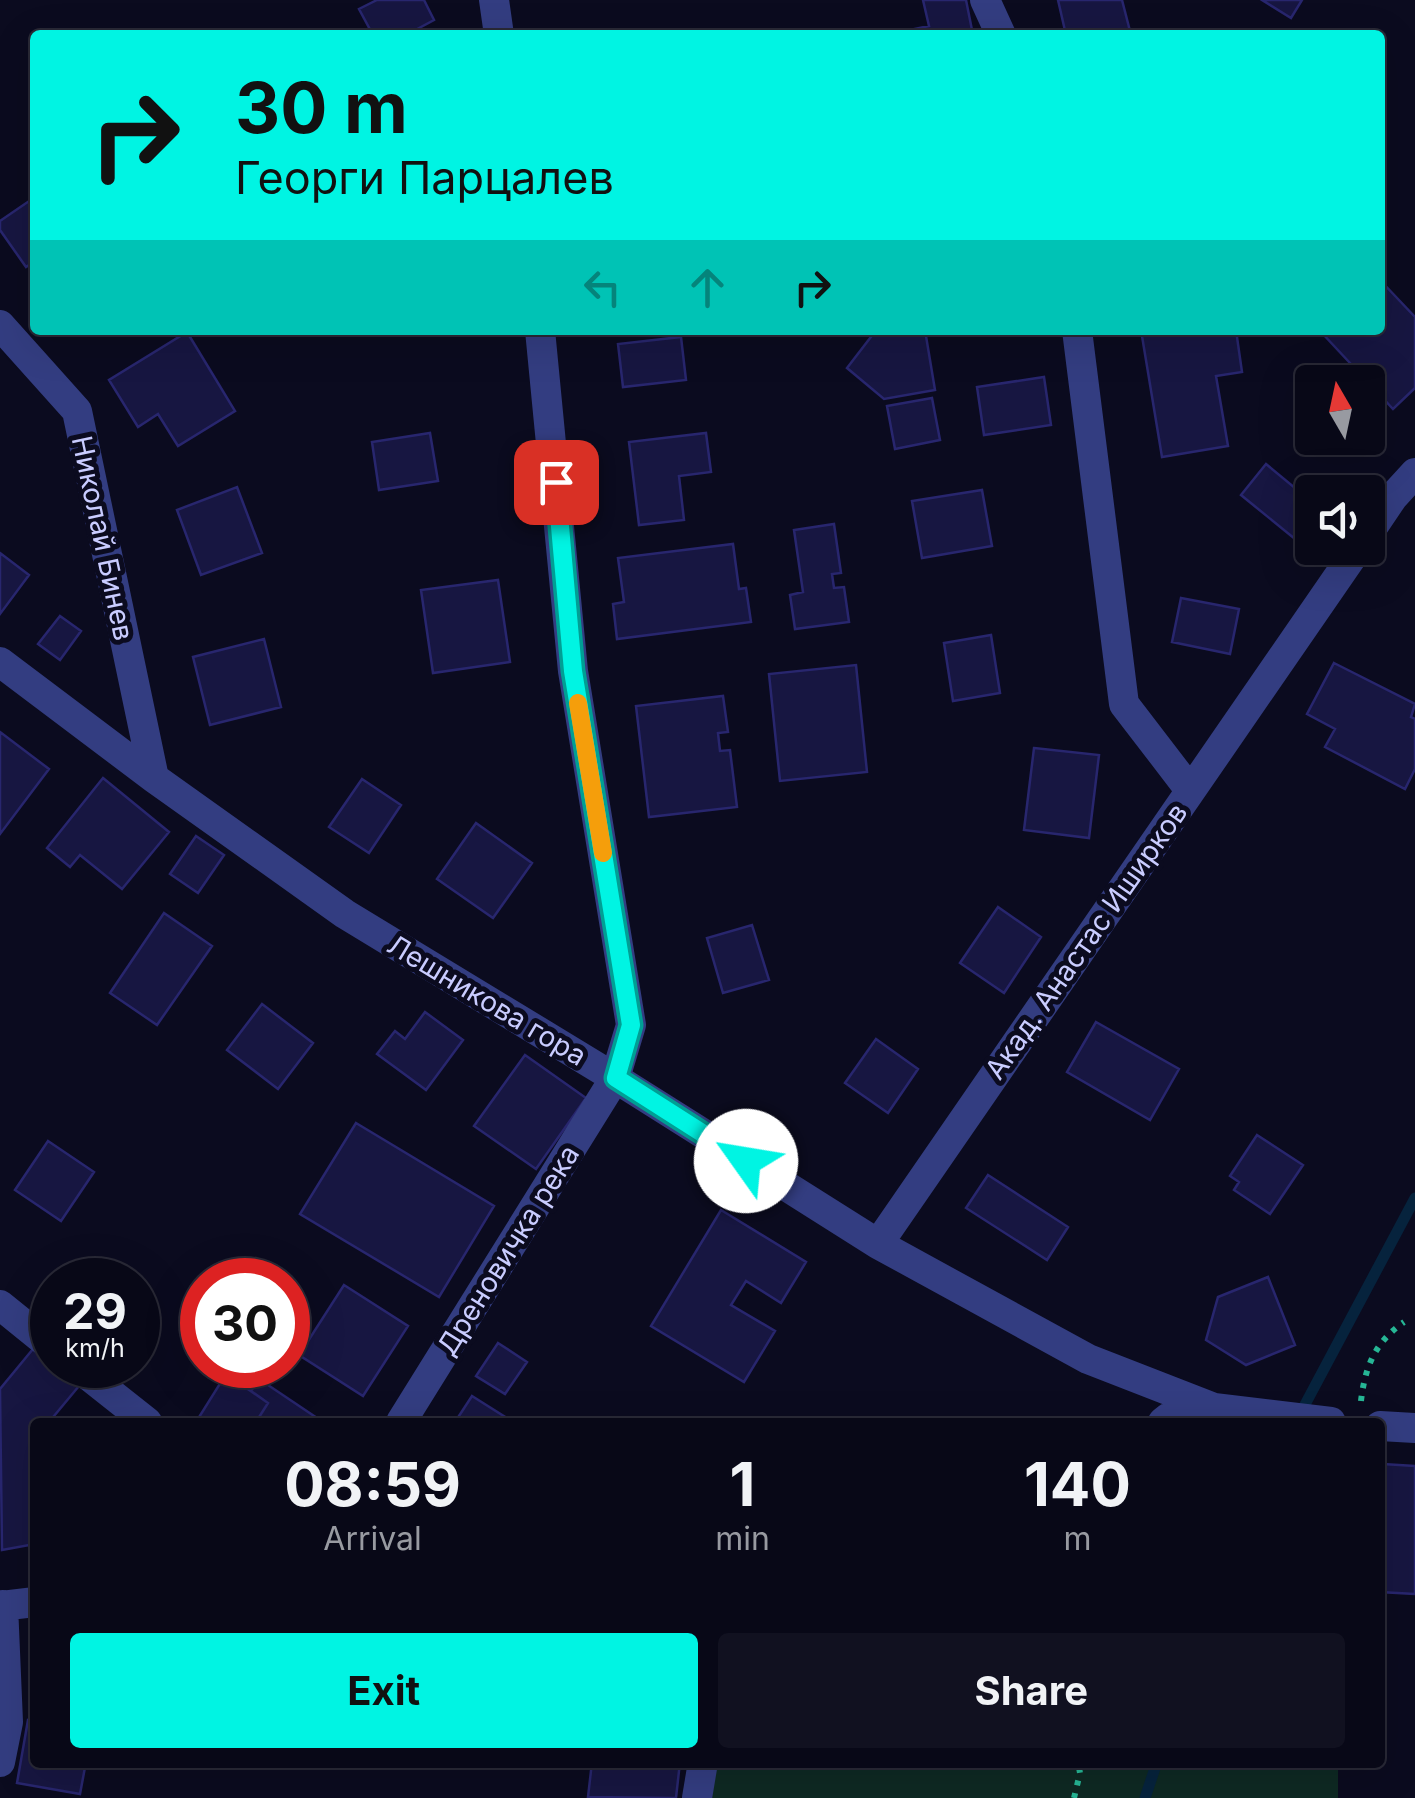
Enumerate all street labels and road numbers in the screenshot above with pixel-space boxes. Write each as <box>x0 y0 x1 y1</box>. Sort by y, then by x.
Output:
street label: Николай Бинев <box>65 433 141 643</box>
street label: Акад. Анастас Иширков <box>978 797 1194 1085</box>
street label: Лешникова гора <box>381 927 593 1073</box>
street label: Дреновичка река <box>430 1139 586 1361</box>

